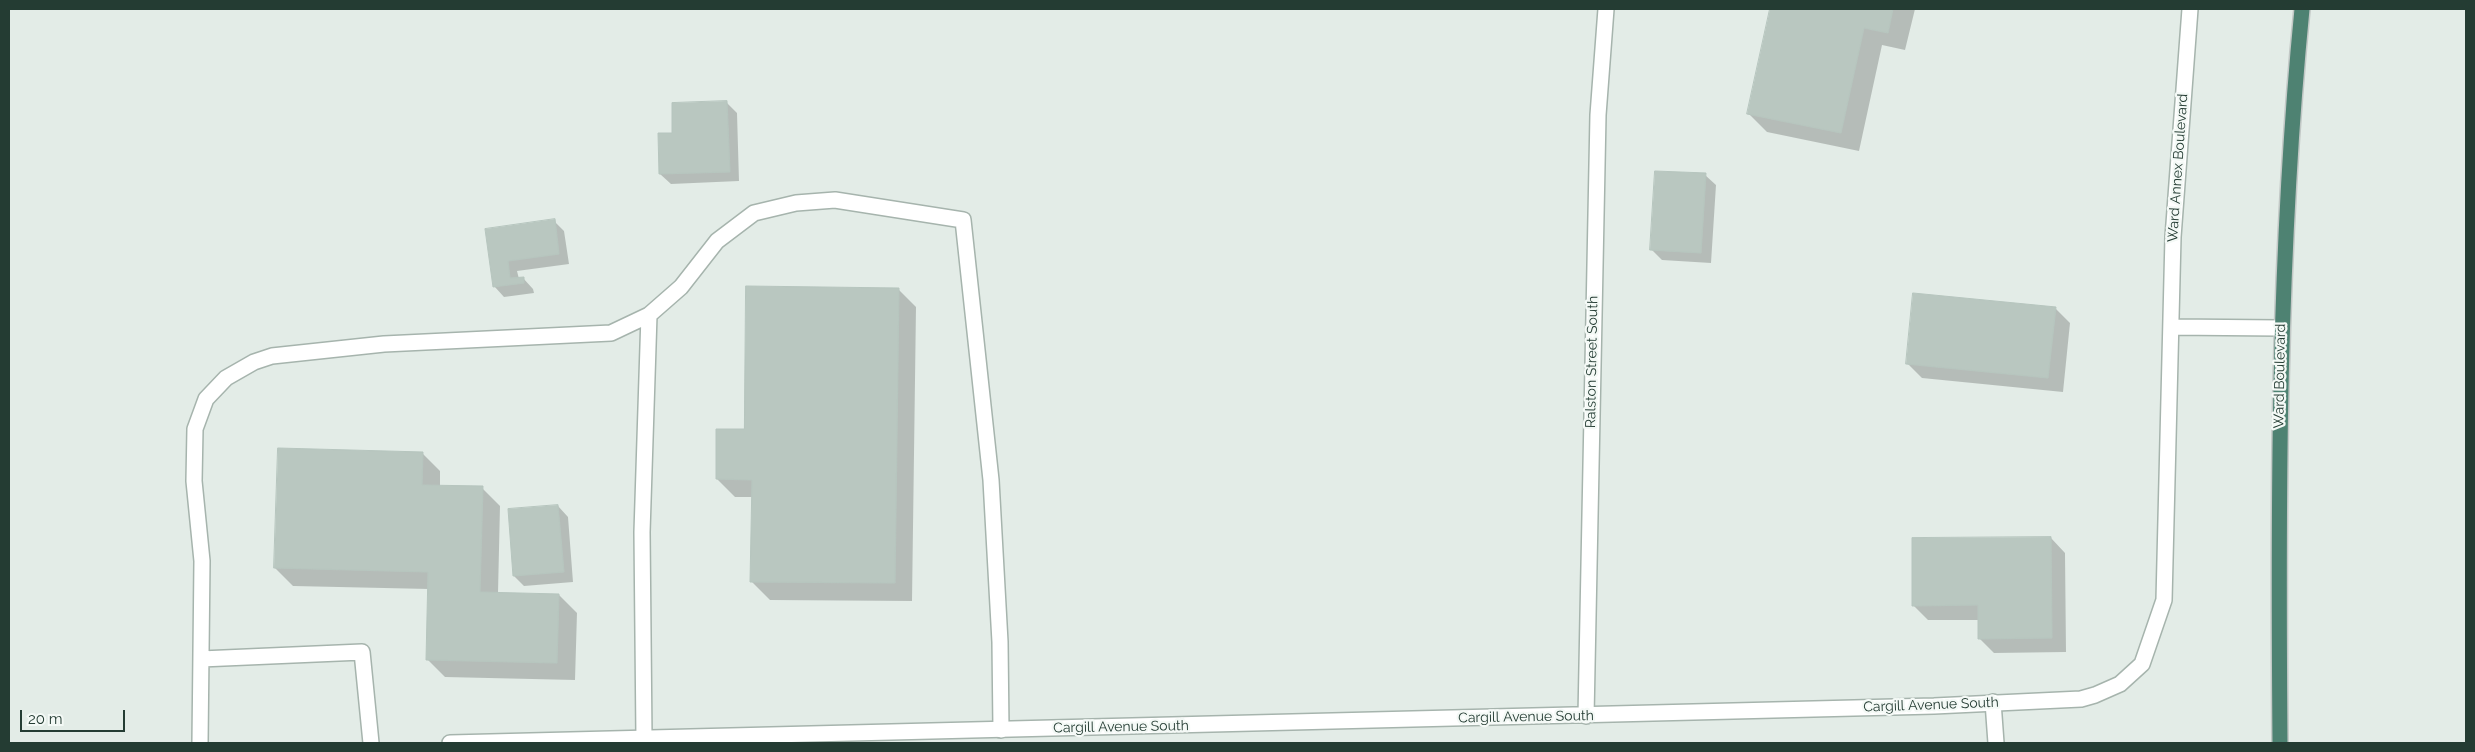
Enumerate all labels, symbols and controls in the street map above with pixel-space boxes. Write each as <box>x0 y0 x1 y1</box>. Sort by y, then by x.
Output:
street label: Ward Annex Boulevard <box>2164 93 2192 243</box>
street label: Ralston Street South <box>1582 296 1602 428</box>
street label: Ward Boulevard <box>2271 324 2289 428</box>
street label: Cargill Avenue South <box>1863 694 1999 716</box>
scale bar <box>22 700 128 732</box>
street label: Cargill Avenue South <box>1458 707 1594 727</box>
text: 20 m <box>28 710 63 728</box>
street label: Cargill Avenue South <box>1053 717 1189 737</box>

